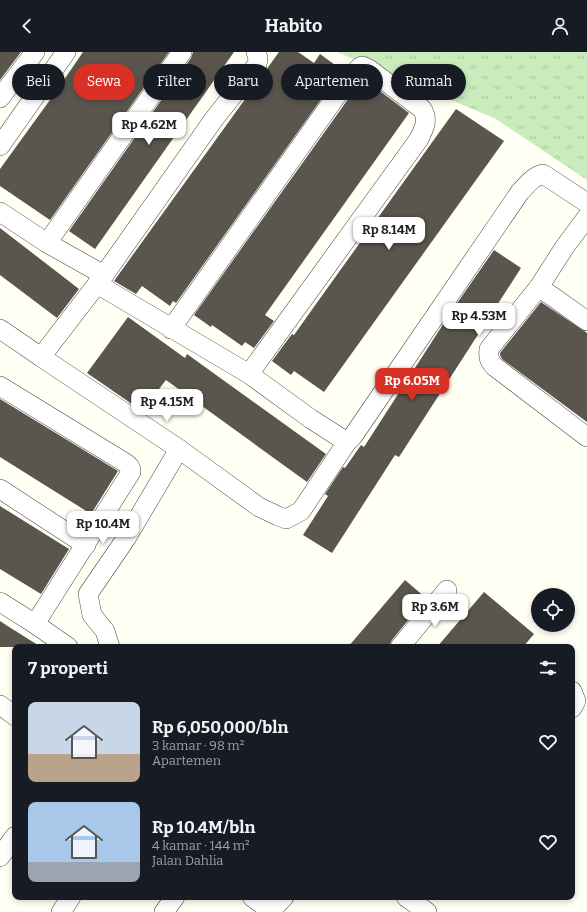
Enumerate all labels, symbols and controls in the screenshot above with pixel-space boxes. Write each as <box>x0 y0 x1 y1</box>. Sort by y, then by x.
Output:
icon: back <box>16 15 38 37</box>
text: Habito <box>265 15 322 37</box>
icon: person <box>549 15 571 37</box>
chip: Beli <box>12 64 65 100</box>
chip: Sewa <box>73 64 135 100</box>
chip: Filter <box>143 64 206 100</box>
chip: Baru <box>214 64 273 100</box>
chip: Apartemen <box>281 64 383 100</box>
chip: Rumah <box>391 64 466 100</box>
pin: Rp 4.62M <box>108 112 190 146</box>
text: Rp 4.62M <box>121 117 177 132</box>
pin: Rp 8.14M <box>348 217 430 251</box>
text: Rp 8.14M <box>362 222 416 237</box>
pin: Rp 4.53M <box>438 303 520 337</box>
text: Rp 4.53M <box>451 308 507 323</box>
pin: Rp 6.05M <box>371 368 453 402</box>
text: Rp 6.05M <box>384 373 440 388</box>
pin: Rp 4.15M <box>126 389 208 423</box>
text: Rp 4.15M <box>140 394 194 409</box>
pin: Rp 10.4M <box>62 511 144 545</box>
text: Rp 10.4M <box>76 516 130 531</box>
map controls <box>531 588 575 632</box>
button: locate <box>531 588 575 632</box>
pin: Rp 3.6M <box>398 594 472 628</box>
text: Rp 3.6M <box>411 599 459 614</box>
icon: filters <box>537 657 559 679</box>
text: 7 properti <box>28 658 108 679</box>
text: Rp 6,050,000/bln <box>152 717 288 738</box>
icon: home <box>60 718 108 766</box>
icon: heart <box>537 731 559 753</box>
text: 3 kamar · 98 m² <box>152 738 244 753</box>
text: Apartemen <box>152 753 221 768</box>
text: Rp 10.4M/bln <box>152 817 255 838</box>
icon: home <box>60 818 108 866</box>
icon: heart <box>537 831 559 853</box>
text: 4 kamar · 144 m² <box>152 838 250 853</box>
text: Jalan Dahlia <box>152 853 223 868</box>

